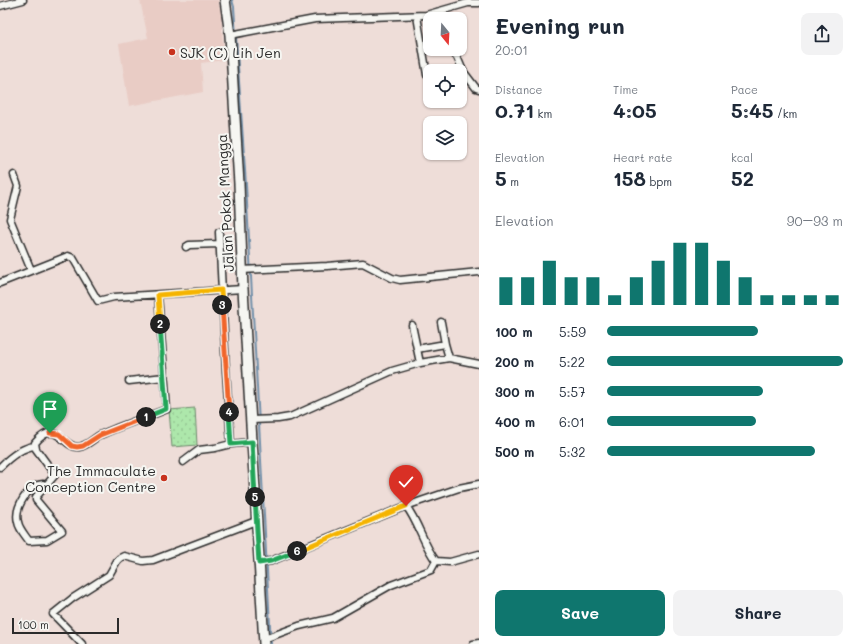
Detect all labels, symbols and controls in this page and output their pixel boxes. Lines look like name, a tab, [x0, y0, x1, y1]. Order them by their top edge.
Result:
text: Evening run	[495, 11, 625, 40]
north arrow	[423, 12, 467, 56]
map controls	[423, 12, 467, 160]
button: share	[801, 13, 843, 55]
text: 20:01	[495, 41, 528, 58]
place label: SJK (C) Lih Jen	[180, 43, 281, 62]
marker: SJK (C) Lih Jen	[167, 47, 177, 57]
button: locate	[423, 64, 467, 108]
text: Distance	[495, 82, 542, 97]
text: Time	[613, 82, 638, 97]
text: Pace	[731, 82, 758, 97]
text: 0.71	[495, 97, 534, 123]
text: 4:05	[613, 97, 657, 123]
text: 5:45	[731, 97, 773, 123]
text: km	[534, 106, 552, 121]
text: /km	[773, 106, 797, 121]
button: layers	[423, 116, 467, 160]
street label: Jalan Pokok Mangga	[212, 134, 238, 272]
text: Elevation	[495, 150, 544, 165]
text: Heart rate	[613, 150, 672, 165]
text: kcal	[731, 150, 753, 165]
text: 5	[495, 165, 507, 191]
text: 158	[613, 165, 646, 191]
text: 52	[731, 165, 754, 191]
text: m	[507, 174, 519, 189]
text: bpm	[646, 174, 672, 189]
text: Elevation	[495, 212, 553, 229]
text: 90–93 m	[787, 212, 843, 229]
pin: 3	[212, 295, 232, 315]
text: 3	[219, 297, 225, 312]
pin: 2	[150, 314, 170, 334]
text: 2	[157, 316, 163, 331]
text: 100 m	[495, 323, 532, 340]
text: 5:59	[559, 323, 586, 340]
text: 200 m	[495, 353, 534, 370]
text: 5:22	[559, 353, 585, 370]
text: 300 m	[495, 383, 535, 400]
text: 5:57	[559, 383, 585, 400]
pin	[33, 392, 67, 433]
icon: arrive	[39, 398, 61, 420]
pin: 4	[219, 402, 239, 422]
text: 4	[226, 404, 232, 419]
pin: 1	[136, 407, 156, 427]
text: 1	[144, 409, 148, 424]
text: 400 m	[495, 413, 535, 430]
text: 6:01	[559, 413, 585, 430]
text: 500 m	[495, 443, 534, 460]
text: 5:32	[559, 443, 585, 460]
place label: The Immaculate Conception Centre	[25, 461, 156, 496]
pin	[389, 465, 423, 506]
icon: check	[395, 471, 417, 493]
marker: The Immaculate Conception Centre	[159, 473, 169, 483]
pin: 5	[245, 487, 265, 507]
text: 5	[252, 489, 258, 504]
pin: 6	[287, 541, 307, 561]
text: 6	[294, 543, 300, 558]
button: Save	[495, 590, 665, 636]
button: Share	[673, 590, 843, 636]
scale bar	[12, 616, 119, 635]
text: 100 m	[18, 617, 49, 632]

